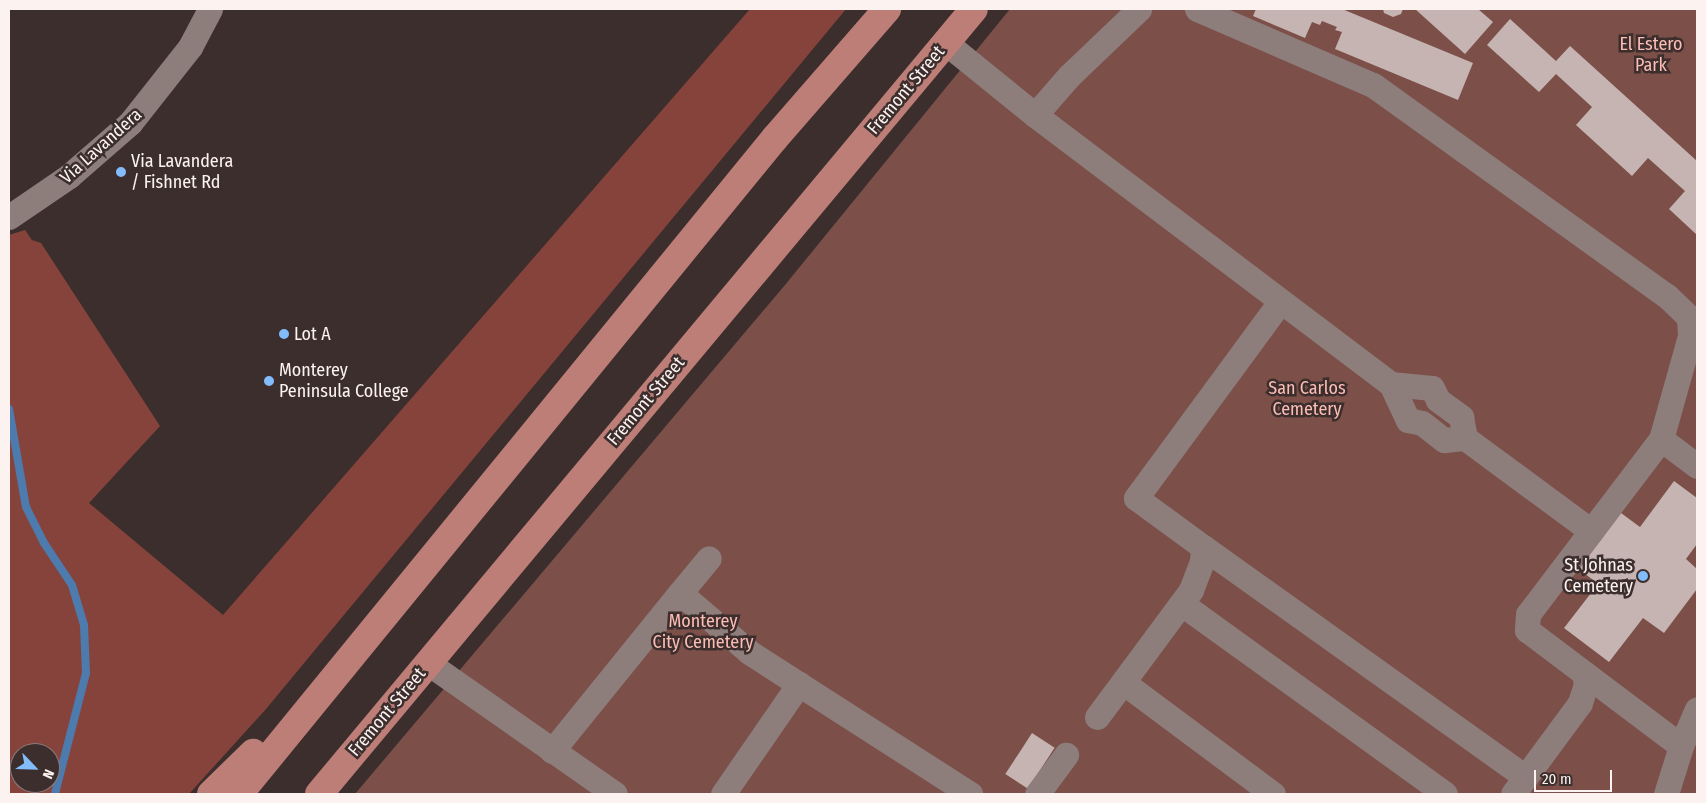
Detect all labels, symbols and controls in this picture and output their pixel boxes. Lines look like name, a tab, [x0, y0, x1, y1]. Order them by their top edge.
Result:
park label: El Estero Park	[1619, 34, 1683, 76]
street label: Fremont Street	[863, 41, 949, 139]
street label: Via Lavandera	[56, 104, 146, 188]
place label: Via Lavandera / Fishnet Rd	[131, 151, 233, 193]
marker: Via Lavandera / Fishnet Rd	[115, 166, 127, 178]
place label: Lot A	[294, 323, 331, 345]
marker: Lot A	[278, 328, 290, 340]
street label: Fremont Street	[603, 352, 689, 450]
place label: Monterey Peninsula College	[279, 360, 409, 402]
marker: Monterey Peninsula College	[263, 375, 275, 387]
park label: San Carlos Cemetery	[1268, 378, 1346, 420]
place label: St Johnas Cemetery	[1564, 555, 1633, 598]
marker: St Johnas Cemetery	[1637, 570, 1649, 582]
park label: Monterey City Cemetery	[653, 611, 753, 654]
street label: Fremont Street	[344, 663, 430, 761]
north arrow	[10, 743, 60, 793]
scale bar	[1536, 760, 1614, 792]
text: N	[39, 767, 58, 781]
text: 20 m	[1542, 770, 1572, 788]

